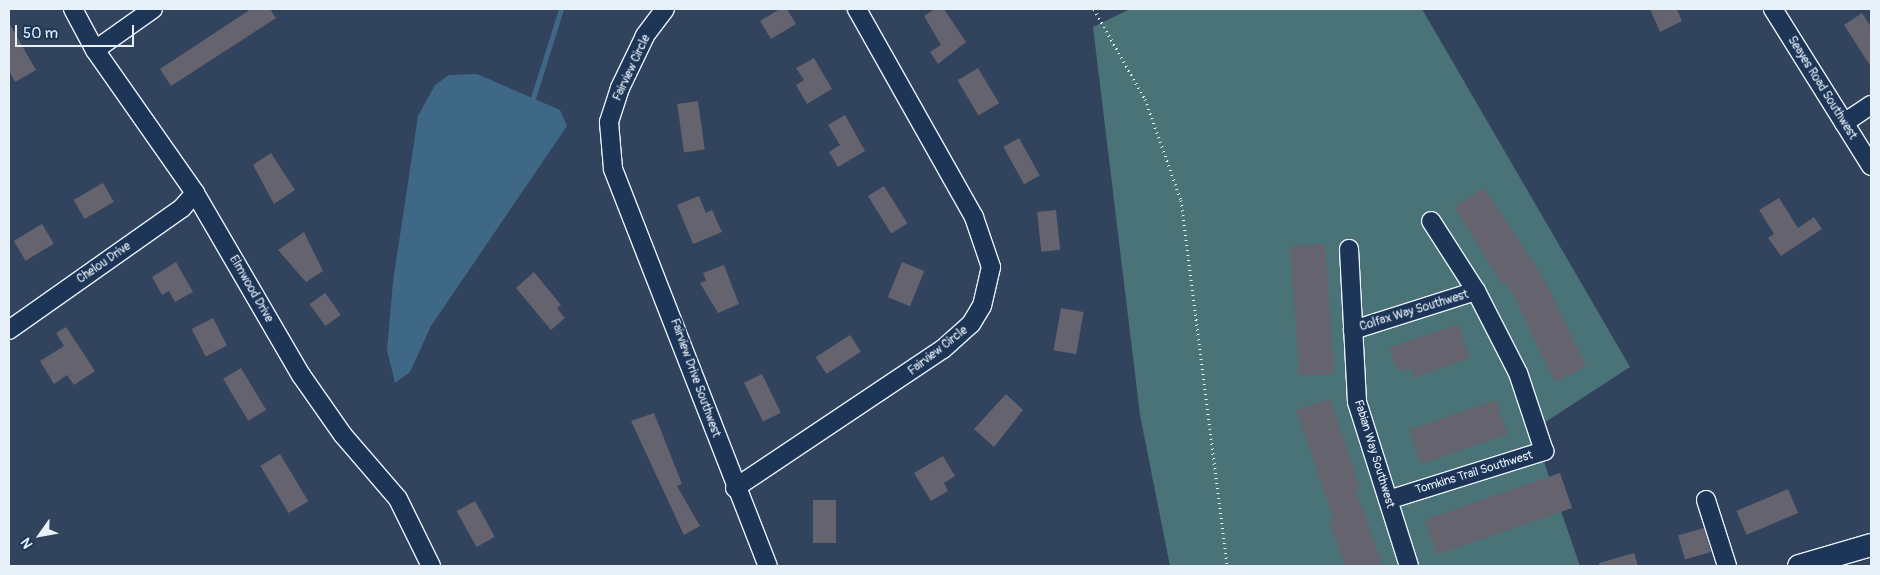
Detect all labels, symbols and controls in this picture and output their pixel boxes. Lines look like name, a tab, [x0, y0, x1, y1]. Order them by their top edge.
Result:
scale bar	[18, 15, 136, 47]
text: 50 m	[23, 24, 58, 43]
street label: Fairview Circle	[610, 33, 654, 103]
street label: Seayes Road Southwest	[1784, 34, 1860, 142]
street label: Chelou Drive	[74, 239, 134, 287]
street label: Elmwood Drive	[226, 253, 276, 325]
street label: Colfax Way Southwest	[1358, 288, 1470, 334]
street label: Fairview Drive Southwest	[667, 317, 723, 439]
street label: Fairview Circle	[905, 323, 971, 379]
street label: Fabian Way Southwest	[1351, 398, 1397, 510]
street label: Tomkins Trail Southwest	[1413, 448, 1535, 498]
north arrow	[15, 510, 65, 560]
text: N	[17, 535, 37, 552]

